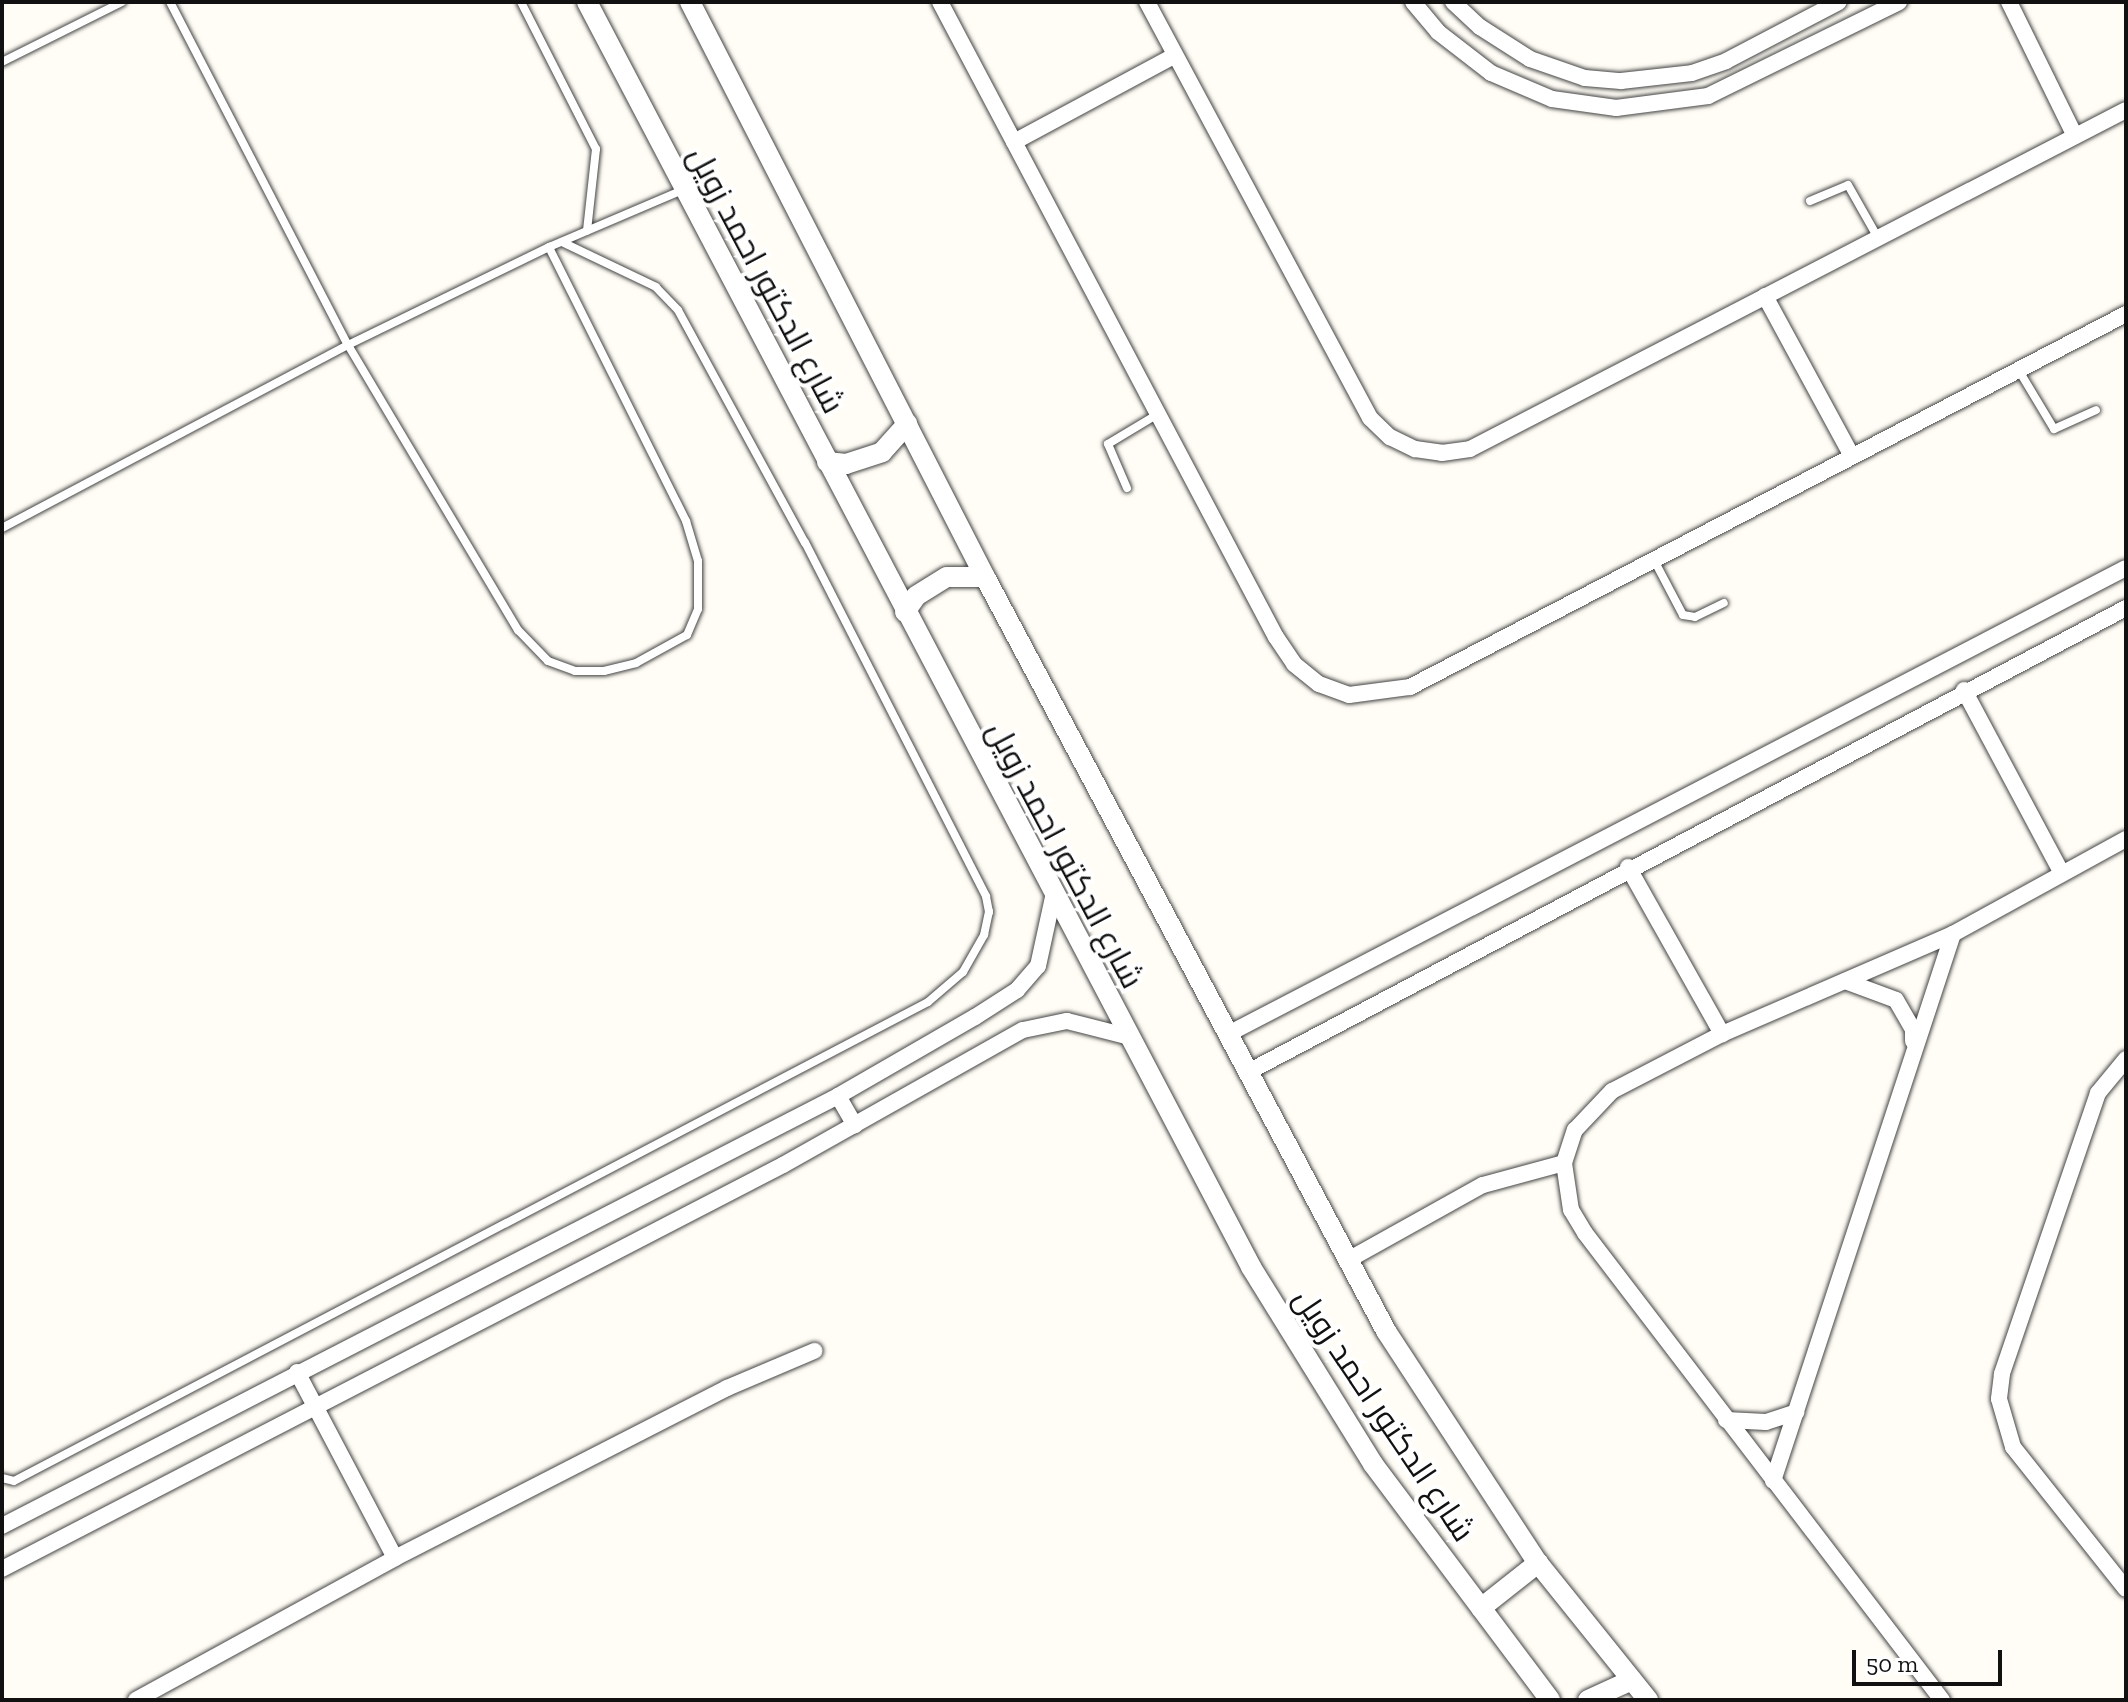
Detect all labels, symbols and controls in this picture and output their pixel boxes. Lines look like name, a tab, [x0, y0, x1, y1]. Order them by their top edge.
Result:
street label: شارع الدكتور احمد زويل	[679, 140, 853, 420]
street label: شارع الدكتور احمد زويل	[978, 715, 1152, 995]
street label: شارع الدكتور احمد زويل	[1285, 1281, 1483, 1549]
scale bar	[1856, 1634, 2006, 1684]
text: 50 m	[1866, 1649, 1918, 1678]

